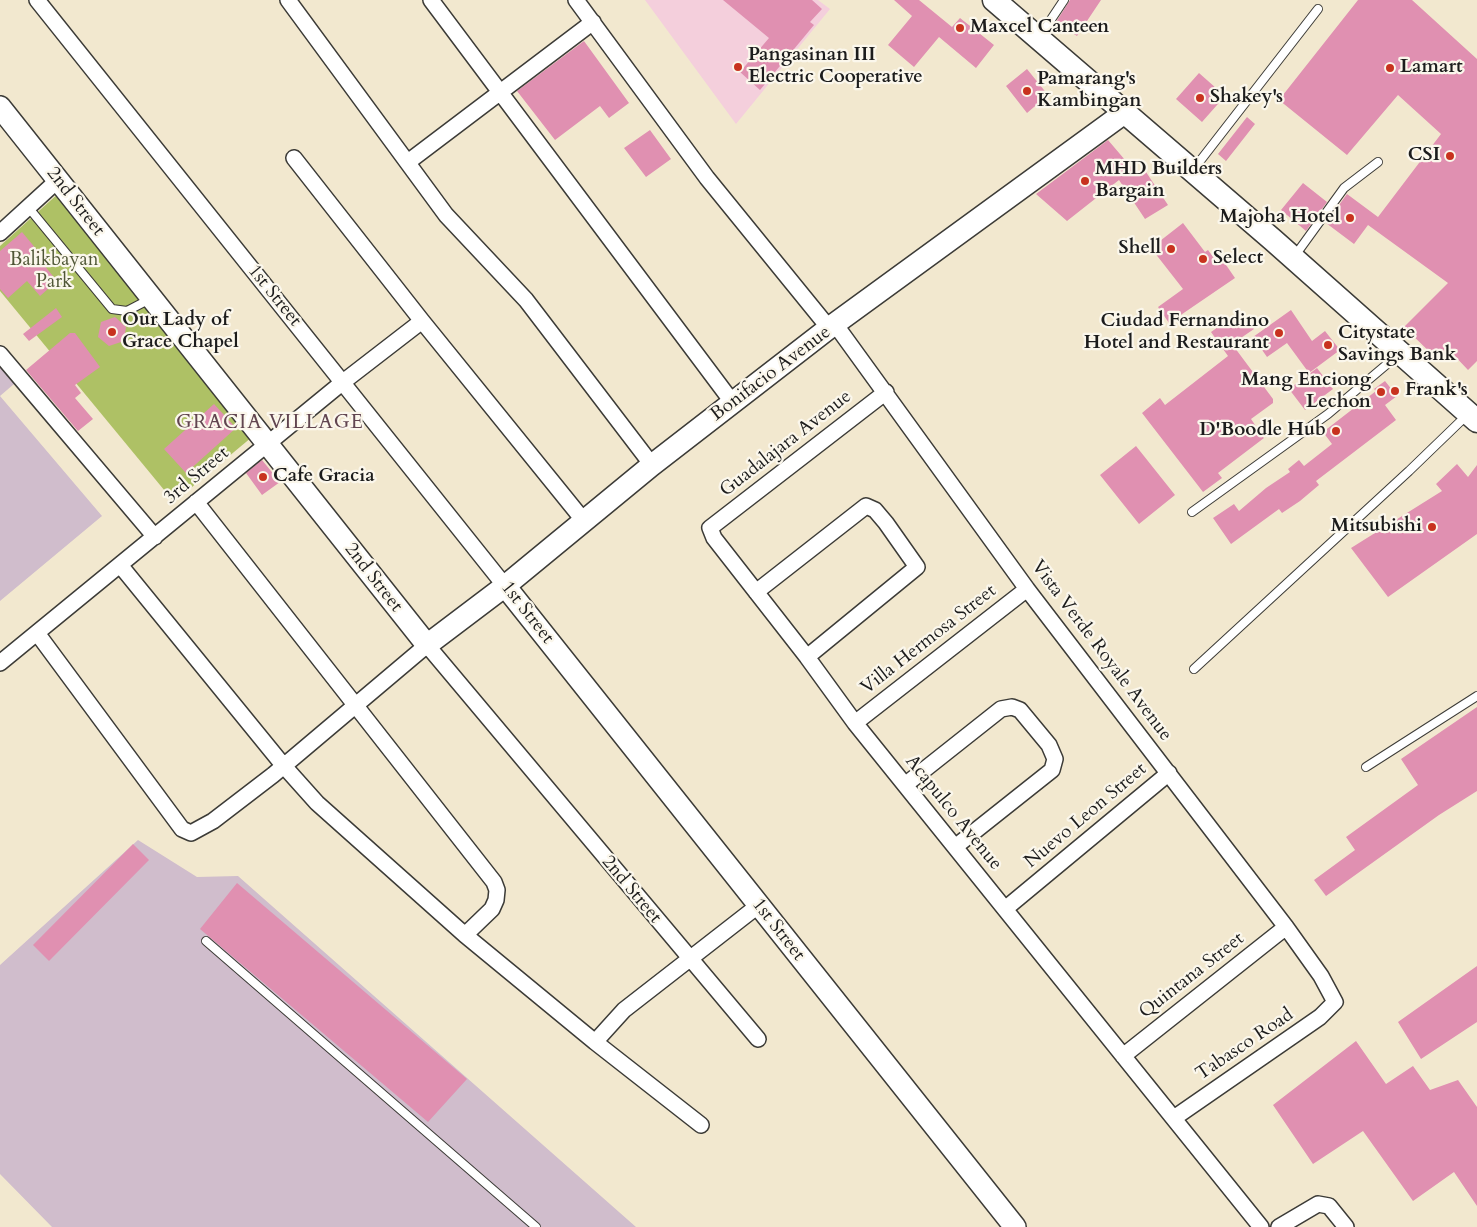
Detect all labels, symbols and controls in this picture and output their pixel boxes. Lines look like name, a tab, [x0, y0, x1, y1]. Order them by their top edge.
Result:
place label: Maxcel Canteen	[970, 17, 1109, 39]
marker: Maxcel Canteen	[954, 22, 966, 34]
place label: Pangasinan III Electric Cooperative	[748, 45, 923, 89]
place label: Lamart	[1400, 57, 1463, 79]
marker: Pangasinan III Electric Cooperative	[732, 61, 744, 73]
marker: Lamart	[1384, 62, 1396, 74]
place label: Pamarang's Kambingan	[1037, 69, 1141, 113]
marker: Pamarang's Kambingan	[1021, 85, 1033, 97]
place label: Shakey's	[1210, 87, 1283, 109]
marker: Shakey's	[1194, 92, 1206, 104]
place label: CSI	[1408, 145, 1440, 167]
marker: CSI	[1444, 150, 1456, 162]
place label: MHD Builders Bargain	[1095, 159, 1222, 203]
street label: 2nd Street	[41, 163, 109, 241]
marker: MHD Builders Bargain	[1079, 175, 1091, 187]
place label: Majoha Hotel	[1219, 207, 1340, 229]
marker: Majoha Hotel	[1344, 212, 1356, 224]
place label: Shell	[1119, 238, 1161, 260]
marker: Shell	[1165, 243, 1177, 255]
place label: Select	[1213, 248, 1263, 270]
park label: Balikbayan Park	[10, 250, 98, 294]
marker: Select	[1197, 253, 1209, 265]
street label: 1st Street	[242, 260, 306, 332]
place label: Our Lady of Grace Chapel	[122, 310, 239, 354]
place label: Ciudad Fernandino Hotel and Restaurant	[1084, 311, 1269, 355]
street label: Bonifacio Avenue	[707, 321, 835, 427]
place label: Citystate Savings Bank	[1338, 323, 1456, 367]
marker: Our Lady of Grace Chapel	[106, 326, 118, 338]
marker: Ciudad Fernandino Hotel and Restaurant	[1273, 327, 1285, 339]
marker: Citystate Savings Bank	[1322, 339, 1334, 351]
place label: Mang Enciong Lechon	[1241, 370, 1371, 414]
place label: Frank's	[1405, 380, 1468, 402]
marker: Frank's	[1389, 385, 1401, 397]
street label: Guadalajara Avenue	[716, 386, 856, 502]
marker: Mang Enciong Lechon	[1375, 386, 1387, 398]
district label: GRACIA VILLAGE	[174, 411, 366, 435]
place label: D'Boodle Hub	[1199, 420, 1326, 442]
marker: D'Boodle Hub	[1330, 425, 1342, 437]
street label: 3rd Street	[160, 442, 234, 510]
place label: Cafe Gracia	[273, 466, 375, 488]
marker: Cafe Gracia	[257, 471, 269, 483]
place label: Mitsubishi	[1331, 516, 1422, 538]
marker: Mitsubishi	[1426, 521, 1438, 533]
street label: 2nd Street	[339, 539, 407, 617]
street label: Vista Verde Royale Avenue	[1026, 556, 1176, 746]
street label: 1st Street	[496, 577, 558, 649]
street label: Villa Hermosa Street	[857, 580, 1001, 700]
street label: Acapulco Avenue	[900, 751, 1006, 875]
street label: Nuevo Leon Street	[1020, 758, 1152, 874]
street label: 2nd Street	[596, 851, 666, 929]
street label: 1st Street	[747, 894, 809, 966]
street label: Quintana Street	[1135, 928, 1249, 1024]
street label: Tabasco Road	[1192, 1004, 1298, 1086]

